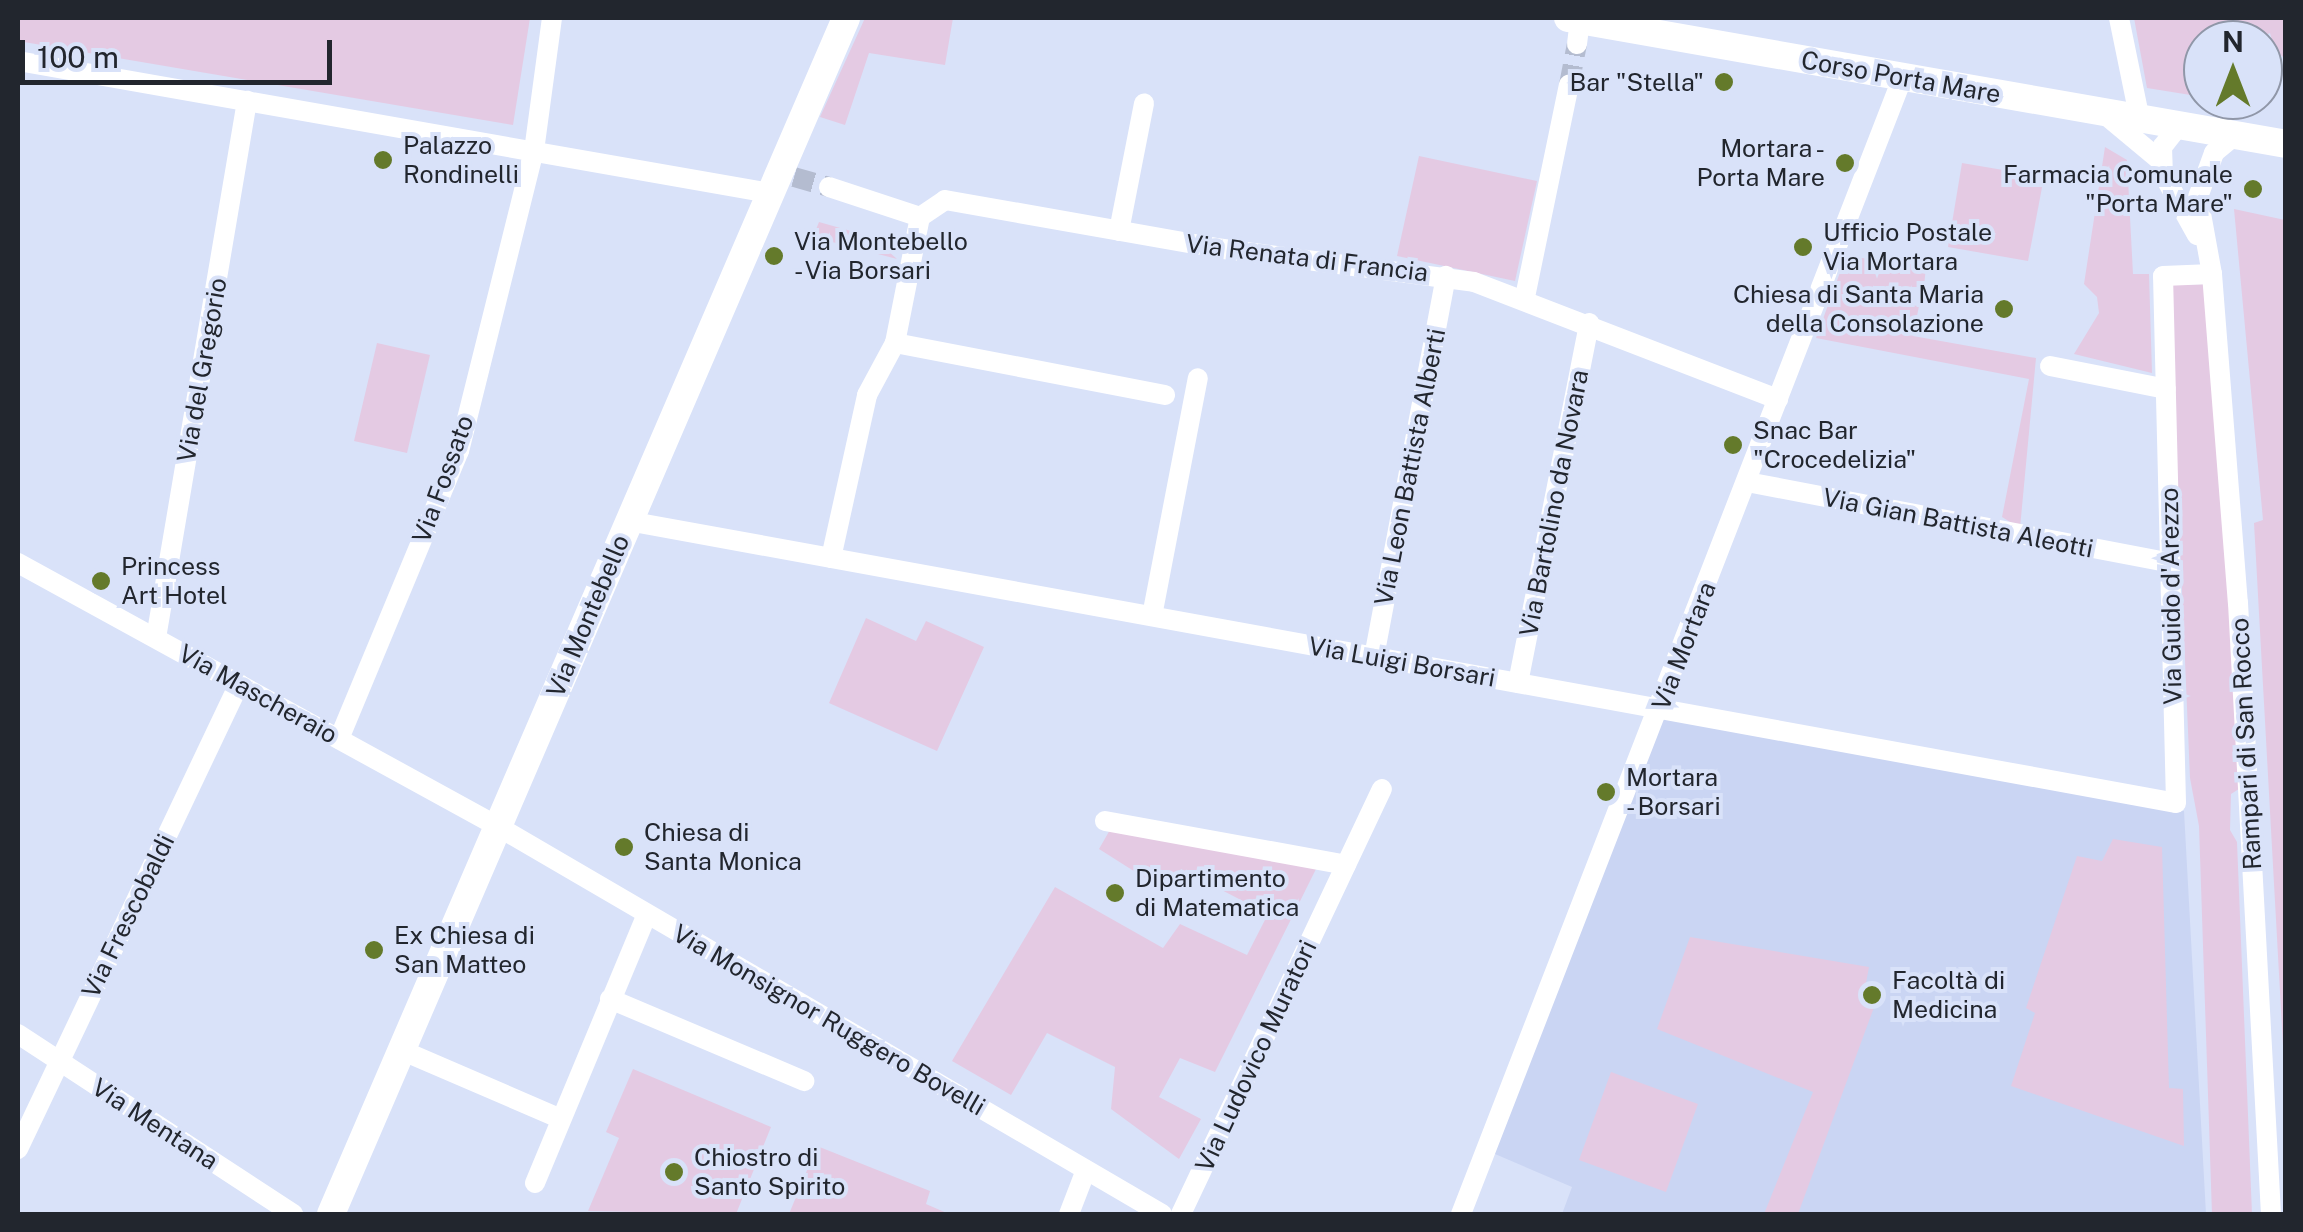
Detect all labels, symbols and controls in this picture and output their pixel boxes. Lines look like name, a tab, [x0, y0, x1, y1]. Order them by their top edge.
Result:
scale bar	[25, 20, 338, 82]
north arrow	[2183, 20, 2283, 120]
text: N	[2222, 25, 2244, 58]
text: 100 m	[37, 39, 119, 75]
street label: Corso Porta Mare	[1799, 45, 2003, 109]
place label: Bar "Stella"	[1569, 67, 1704, 97]
marker: Bar "Stella"	[1713, 71, 1735, 93]
place label: Palazzo Rondinelli	[403, 131, 519, 190]
place label: Mortara - Porta Mare	[1697, 134, 1825, 193]
marker: Palazzo Rondinelli	[372, 149, 394, 171]
marker: Mortara - Porta Mare	[1834, 152, 1856, 174]
place label: Farmacia Comunale "Porta Mare"	[2003, 160, 2233, 219]
marker: Farmacia Comunale "Porta Mare"	[2242, 178, 2264, 200]
place label: Ufficio Postale Via Mortara	[1823, 218, 1992, 277]
place label: Via Montebello - Via Borsari	[794, 227, 968, 286]
street label: Via Renata di Francia	[1184, 228, 1430, 288]
marker: Ufficio Postale Via Mortara	[1792, 236, 1814, 258]
marker: Via Montebello - Via Borsari	[763, 245, 785, 267]
street label: Via del Gregorio	[171, 275, 233, 465]
place label: Chiesa di Santa Maria della Consolazione	[1733, 280, 1984, 339]
marker: Chiesa di Santa Maria della Consolazione	[1993, 298, 2015, 320]
street label: Via Leon Battista Alberti	[1368, 326, 1452, 608]
street label: Via Bartolino da Novara	[1513, 367, 1595, 639]
street label: Via Fossato	[406, 411, 480, 547]
place label: Snac Bar "Crocedelizia"	[1753, 416, 1916, 475]
marker: Snac Bar "Crocedelizia"	[1722, 434, 1744, 456]
street label: Via Gian Battista Aleotti	[1820, 482, 2096, 564]
street label: Via Guido d'Arezzo	[2154, 487, 2188, 705]
street label: Via Montebello	[540, 530, 636, 702]
place label: Princess Art Hotel	[121, 552, 228, 611]
marker: Princess Art Hotel	[90, 570, 112, 592]
street label: Via Mortara	[1646, 578, 1722, 714]
street label: Rampari di San Rocco	[2224, 617, 2268, 871]
street label: Via Luigi Borsari	[1306, 631, 1498, 693]
street label: Via Mascheraio	[173, 638, 343, 750]
place label: Mortara - Borsari	[1626, 763, 1725, 822]
marker: Mortara - Borsari	[1595, 781, 1617, 803]
place label: Chiesa di Santa Monica	[644, 818, 802, 877]
street label: Via Frescobaldi	[75, 829, 181, 1003]
marker: Chiesa di Santa Monica	[613, 836, 635, 858]
place label: Dipartimento di Matematica	[1135, 864, 1299, 923]
marker: Dipartimento di Matematica	[1104, 882, 1126, 904]
street label: Via Monsignor Ruggero Bovelli	[667, 918, 991, 1122]
place label: Ex Chiesa di San Matteo	[394, 921, 535, 980]
street label: Via Ludovico Muratori	[1189, 935, 1323, 1177]
marker: Ex Chiesa di San Matteo	[363, 939, 385, 961]
place label: Facoltà di Medicina	[1892, 966, 2005, 1025]
marker: Facoltà di Medicina	[1861, 984, 1883, 1006]
street label: Via Mentana	[86, 1072, 224, 1176]
place label: Chiostro di Santo Spirito	[694, 1143, 845, 1202]
marker: Chiostro di Santo Spirito	[663, 1161, 685, 1183]

